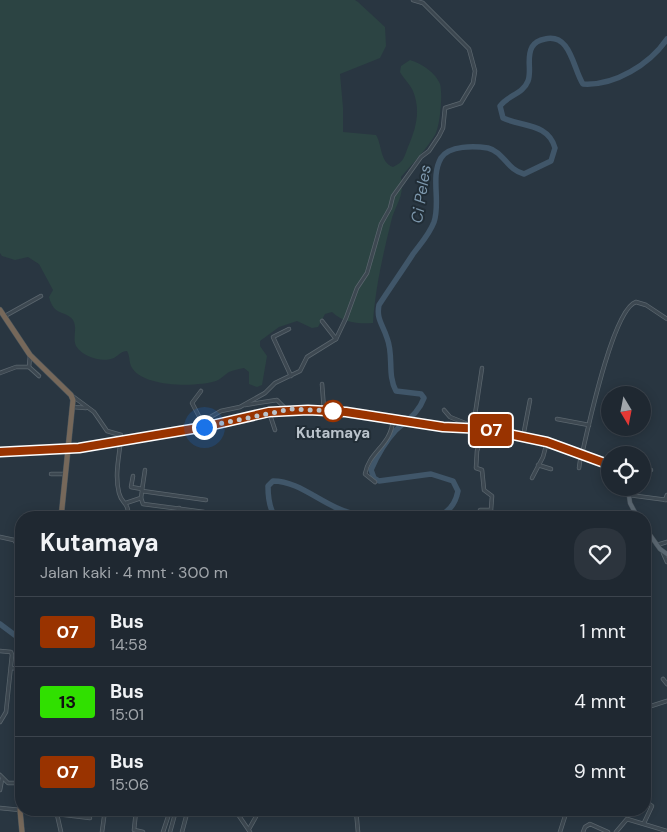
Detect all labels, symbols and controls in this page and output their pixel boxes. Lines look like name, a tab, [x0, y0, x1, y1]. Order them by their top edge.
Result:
water label: Ci Peles	[406, 163, 436, 225]
north arrow	[601, 386, 651, 436]
map controls	[601, 386, 651, 496]
marker: Kutamaya	[322, 400, 344, 422]
line badge: 07	[468, 414, 514, 446]
your location	[192, 415, 217, 440]
text: 07	[480, 418, 502, 442]
place label: Kutamaya	[296, 423, 370, 443]
button: locate	[601, 446, 651, 496]
text: Kutamaya	[40, 527, 159, 558]
button: heart	[574, 528, 626, 580]
text: Jalan kaki · 4 mnt · 300 m	[40, 562, 228, 583]
text: Bus	[110, 609, 144, 634]
text: 1 mnt	[580, 619, 626, 644]
text: 07	[56, 620, 79, 644]
text: 14:58	[110, 634, 147, 655]
text: Bus	[110, 679, 144, 704]
text: 4 mnt	[574, 689, 626, 714]
text: 13	[59, 690, 76, 714]
text: 15:01	[110, 704, 144, 725]
text: Bus	[110, 749, 144, 774]
text: 9 mnt	[574, 759, 626, 784]
text: 07	[56, 760, 79, 784]
text: 15:06	[110, 774, 149, 795]

